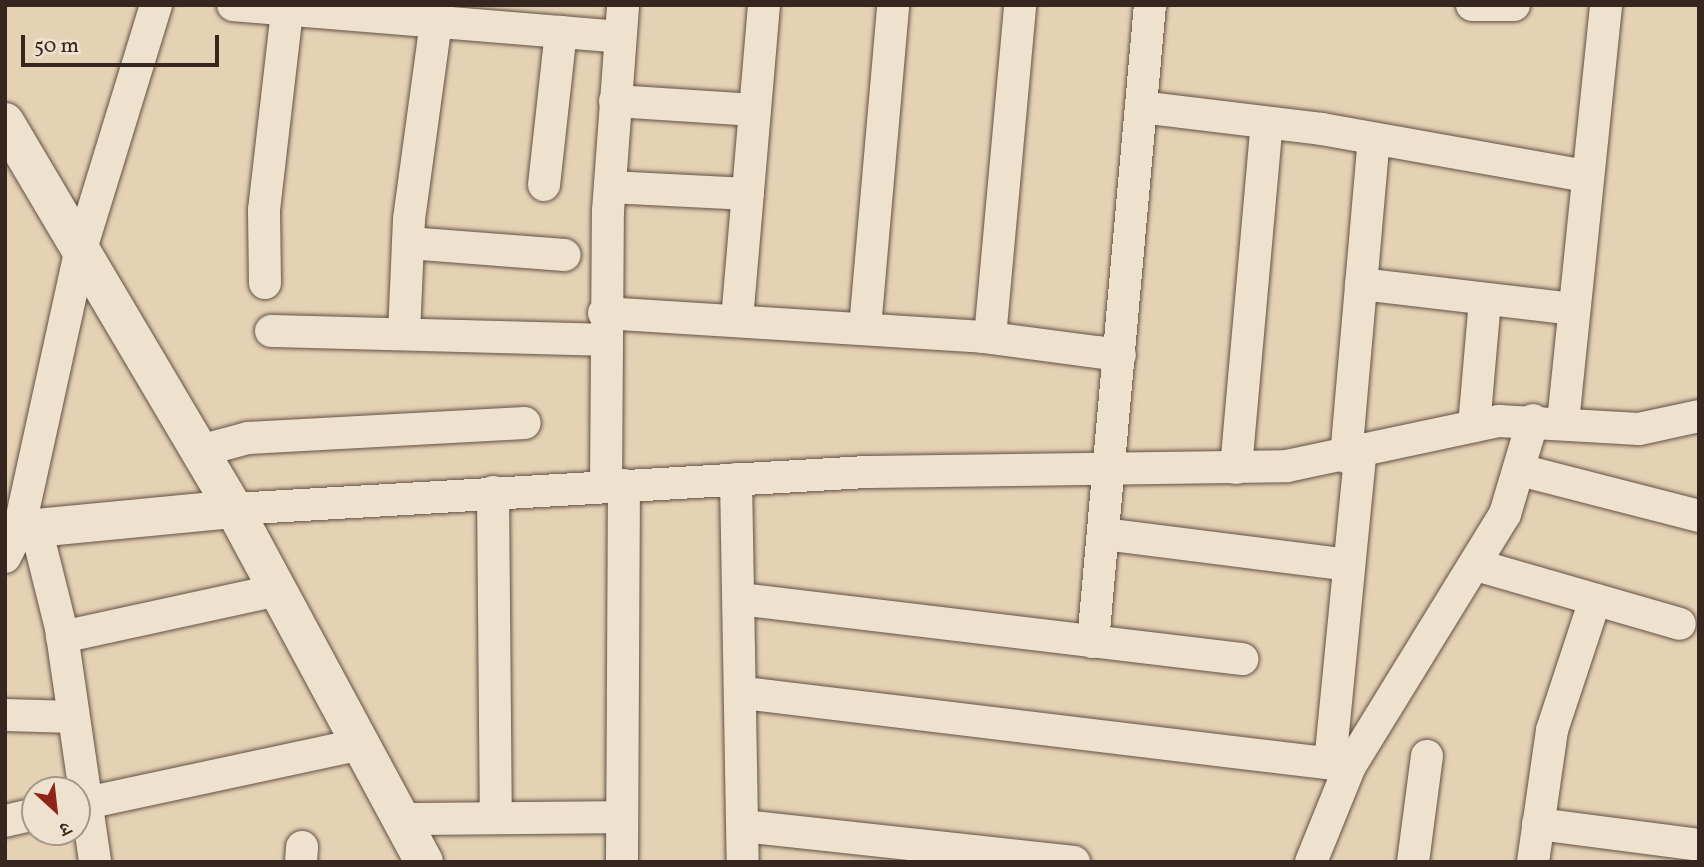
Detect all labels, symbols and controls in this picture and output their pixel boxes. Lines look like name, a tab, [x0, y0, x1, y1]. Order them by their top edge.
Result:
scale bar	[24, 21, 222, 65]
text: 50 m	[34, 32, 79, 61]
north arrow	[21, 776, 91, 846]
text: उ	[54, 814, 75, 842]

